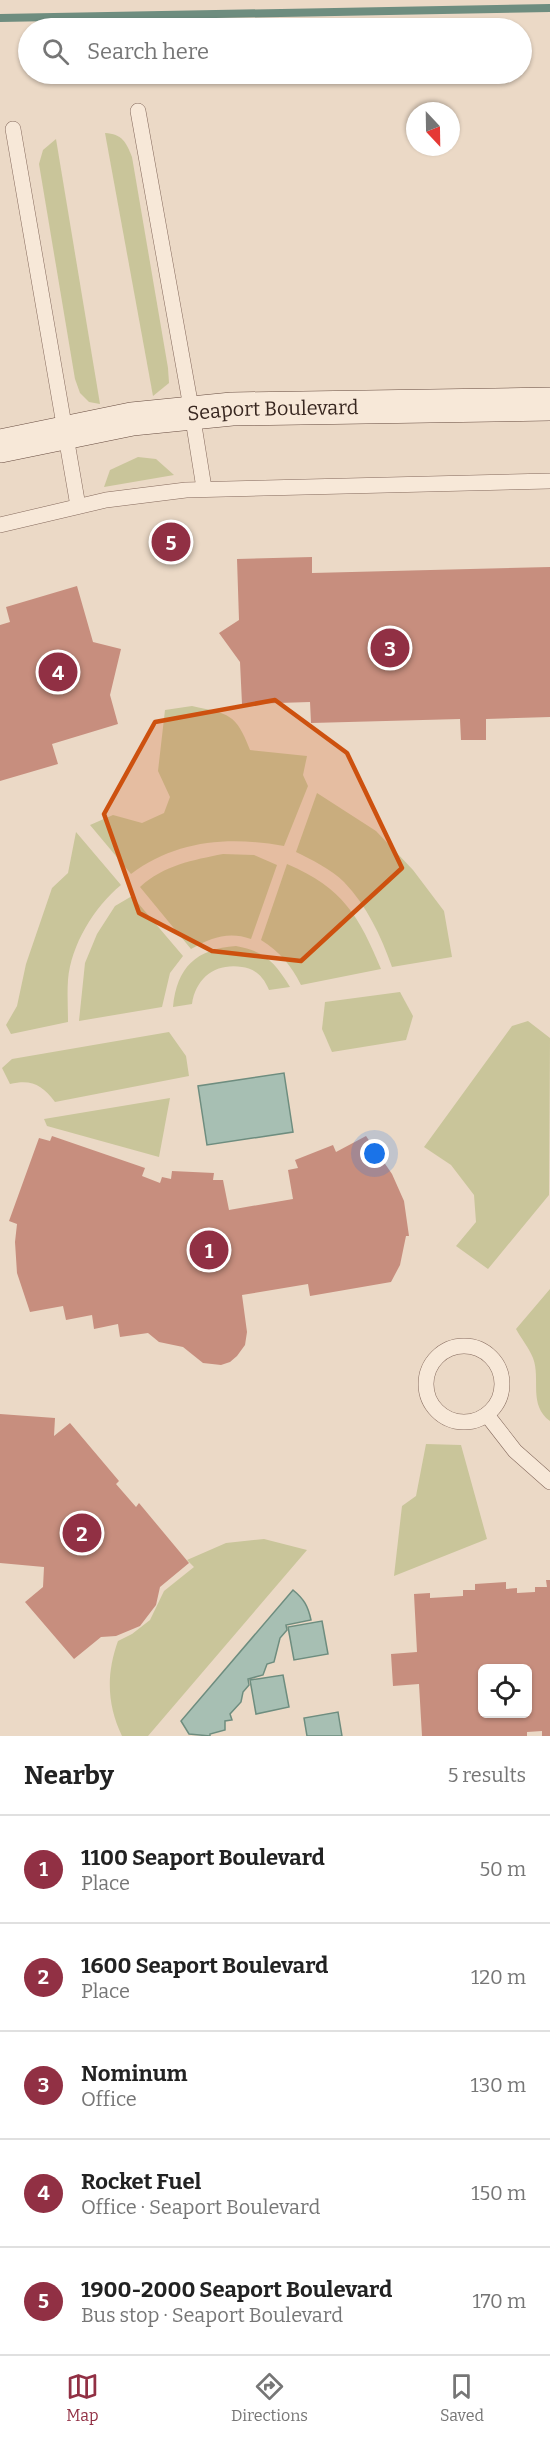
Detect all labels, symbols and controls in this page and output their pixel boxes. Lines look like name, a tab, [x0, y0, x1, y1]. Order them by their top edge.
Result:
search box	[18, 18, 532, 84]
icon: search	[39, 35, 72, 68]
text: Search here	[87, 38, 209, 65]
north arrow	[406, 102, 460, 156]
street label: Seaport Boulevard	[186, 395, 359, 425]
pin: 5	[152, 520, 190, 564]
pin: 3	[370, 626, 410, 670]
pin: 4	[38, 650, 78, 694]
your location	[360, 1139, 389, 1168]
pin: 1	[190, 1228, 228, 1272]
pin: 2	[62, 1510, 101, 1556]
map controls	[478, 1664, 532, 1718]
button: locate	[478, 1664, 532, 1718]
text: Nearby	[24, 1760, 114, 1791]
text: 5 results	[448, 1763, 526, 1787]
text: 1100 Seaport Boulevard	[81, 1844, 325, 1871]
text: 1	[39, 1857, 48, 1881]
text: 50 m	[479, 1857, 526, 1881]
text: Place	[81, 1871, 130, 1895]
text: 1600 Seaport Boulevard	[81, 1952, 328, 1979]
text: 2	[38, 1965, 49, 1989]
text: 120 m	[471, 1965, 526, 1989]
text: Place	[81, 1979, 130, 2003]
text: Nominum	[81, 2060, 188, 2087]
text: 3	[38, 2073, 49, 2097]
text: 130 m	[471, 2073, 526, 2097]
text: Office	[81, 2087, 137, 2111]
text: Rocket Fuel	[81, 2168, 201, 2195]
text: 4	[37, 2181, 50, 2205]
text: 150 m	[471, 2181, 526, 2205]
text: Office · Seaport Boulevard	[81, 2195, 320, 2219]
text: 1900-2000 Seaport Boulevard	[81, 2276, 392, 2303]
text: 5	[38, 2289, 49, 2313]
text: 170 m	[473, 2289, 526, 2313]
text: Bus stop · Seaport Boulevard	[81, 2303, 343, 2327]
tab: Map	[66, 2370, 99, 2425]
tab: Directions	[231, 2370, 308, 2425]
tab: Saved	[440, 2370, 484, 2425]

